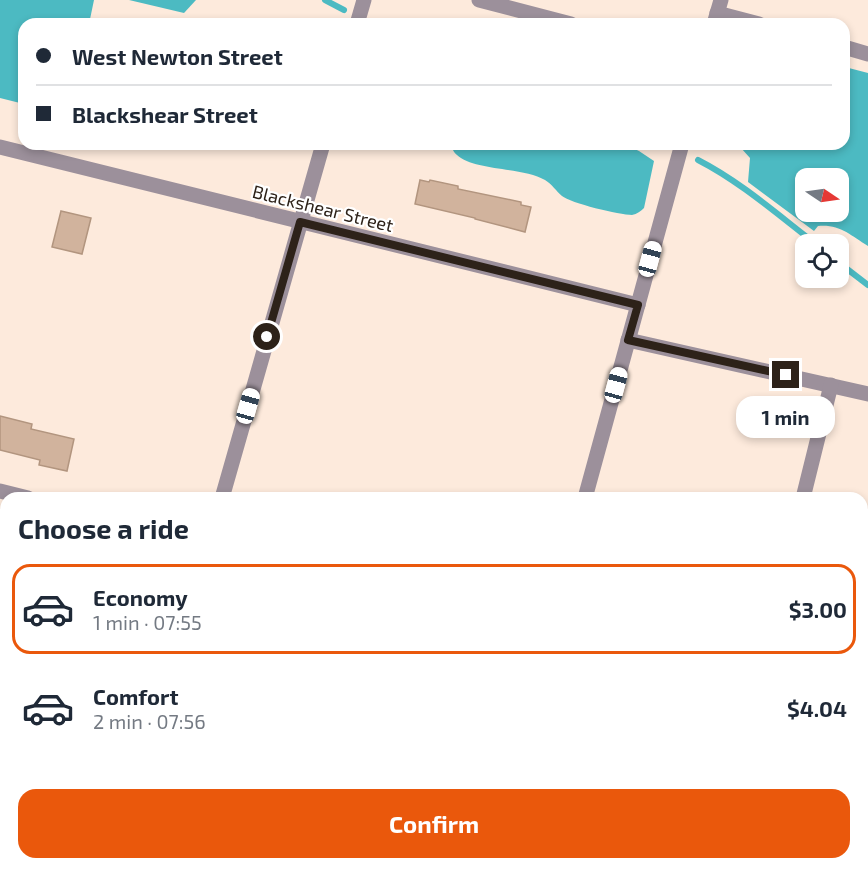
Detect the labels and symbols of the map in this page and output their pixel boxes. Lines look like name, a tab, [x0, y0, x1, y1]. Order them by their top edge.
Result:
north arrow	[795, 168, 849, 222]
street label: Blackshear Street	[250, 180, 396, 236]
car	[637, 239, 663, 279]
route start	[253, 323, 280, 350]
route end	[772, 361, 799, 388]
car	[603, 365, 629, 405]
car	[234, 386, 262, 426]
callout: 1 min	[736, 396, 836, 438]

